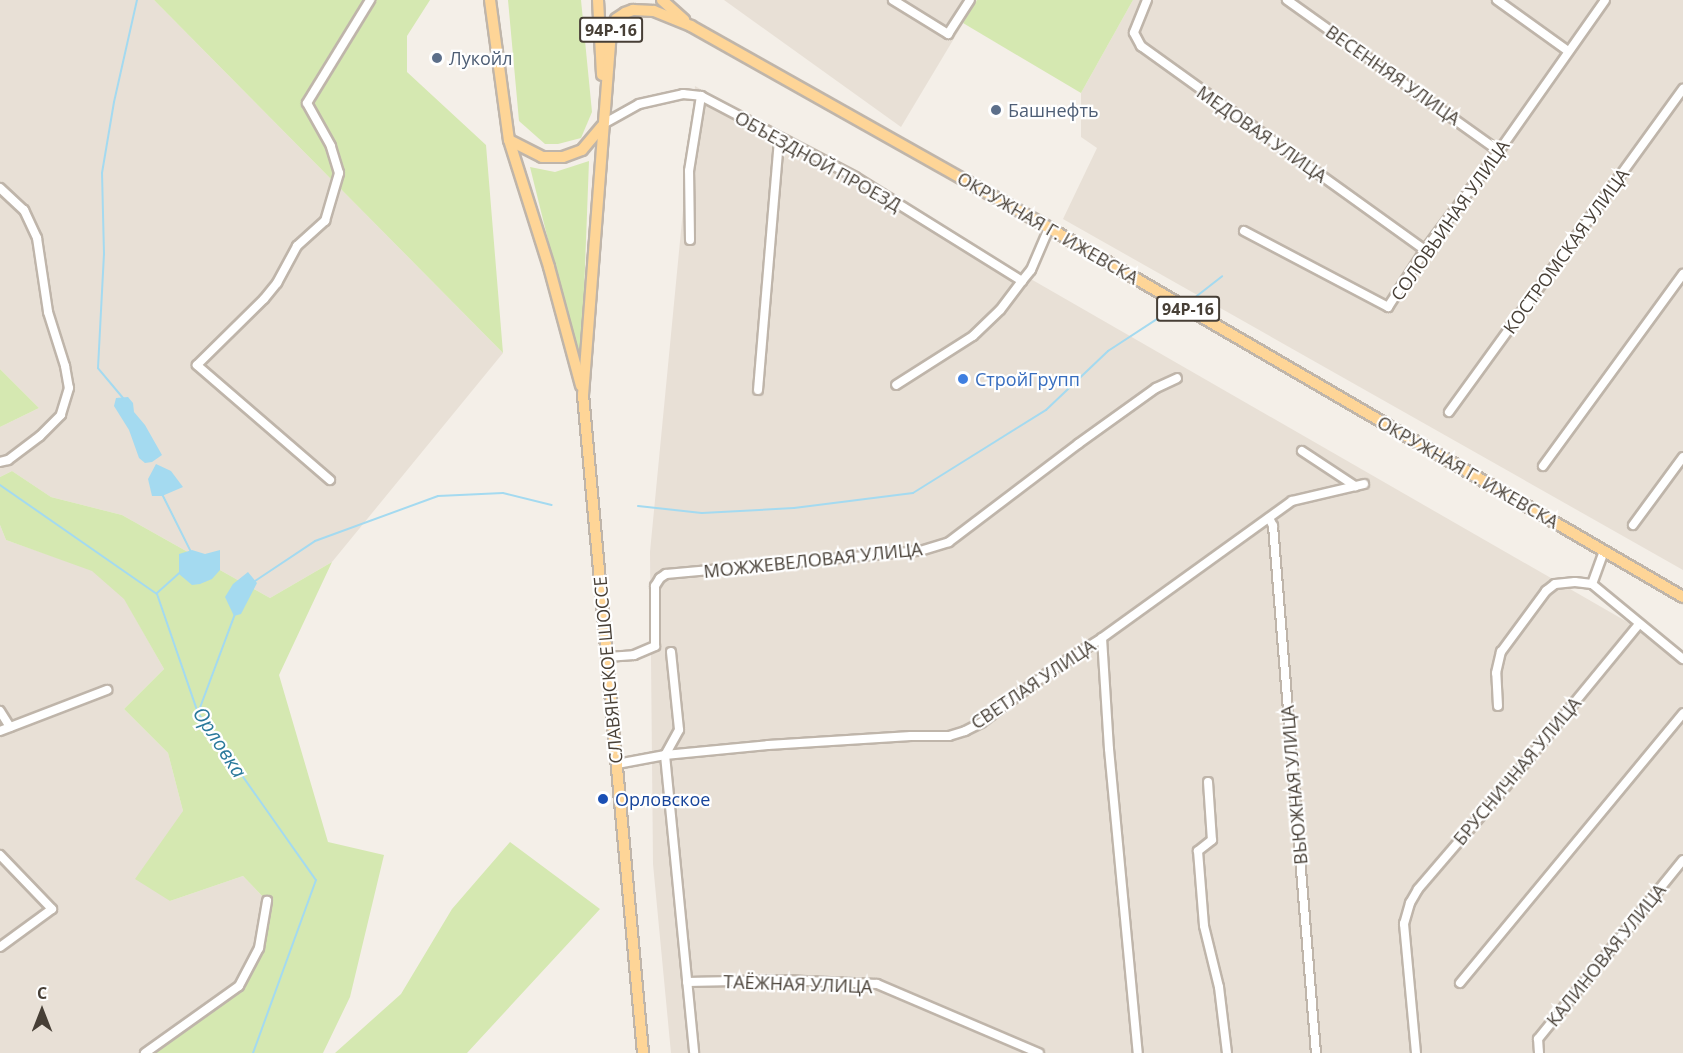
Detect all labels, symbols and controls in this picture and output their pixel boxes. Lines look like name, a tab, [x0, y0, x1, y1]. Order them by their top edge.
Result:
road number: 94Р-16	[578, 17, 644, 43]
street label: ВЕСЕННЯЯ УЛИЦА	[1322, 21, 1464, 129]
place label: Лукойл	[449, 47, 513, 69]
marker: Лукойл	[430, 51, 444, 65]
street label: МЕДОВАЯ УЛИЦА	[1193, 81, 1331, 187]
place label: Башнефть	[1008, 99, 1098, 121]
marker: Башнефть	[989, 103, 1003, 117]
street label: ОБЪЕЗДНОЙ ПРОЕЗД	[731, 106, 905, 216]
street label: СОЛОВЬИНАЯ УЛИЦА	[1386, 135, 1514, 305]
street label: КОСТРОМСКАЯ УЛИЦА	[1499, 164, 1633, 338]
street label: ОКРУЖНАЯ Г. ИЖЕВСКА	[954, 167, 1142, 289]
road number: 94Р-16	[1155, 296, 1221, 322]
place label: СтройГрупп	[975, 368, 1080, 390]
marker: СтройГрупп	[956, 372, 970, 386]
street label: ОКРУЖНАЯ Г. ИЖЕВСКА	[1374, 411, 1562, 533]
street label: МОЖЖЕВЕЛОВАЯ УЛИЦА	[703, 538, 923, 582]
street label: СЛАВЯНСКОЕ ШОССЕ	[589, 575, 627, 765]
street label: СВЕТЛАЯ УЛИЦА	[967, 634, 1099, 734]
street label: БРУСНИЧНАЯ УЛИЦА	[1449, 693, 1585, 849]
water label: Орловка	[188, 702, 252, 782]
street label: ВЬЮЖНАЯ УЛИЦА	[1276, 704, 1312, 866]
place label: Орловское	[615, 788, 710, 810]
marker: Орловское	[596, 792, 610, 806]
street label: КАЛИНОВАЯ УЛИЦА	[1542, 879, 1670, 1031]
street label: ТАЁЖНАЯ УЛИЦА	[723, 971, 873, 997]
north arrow	[12, 981, 72, 1041]
text: С	[37, 982, 47, 1004]

